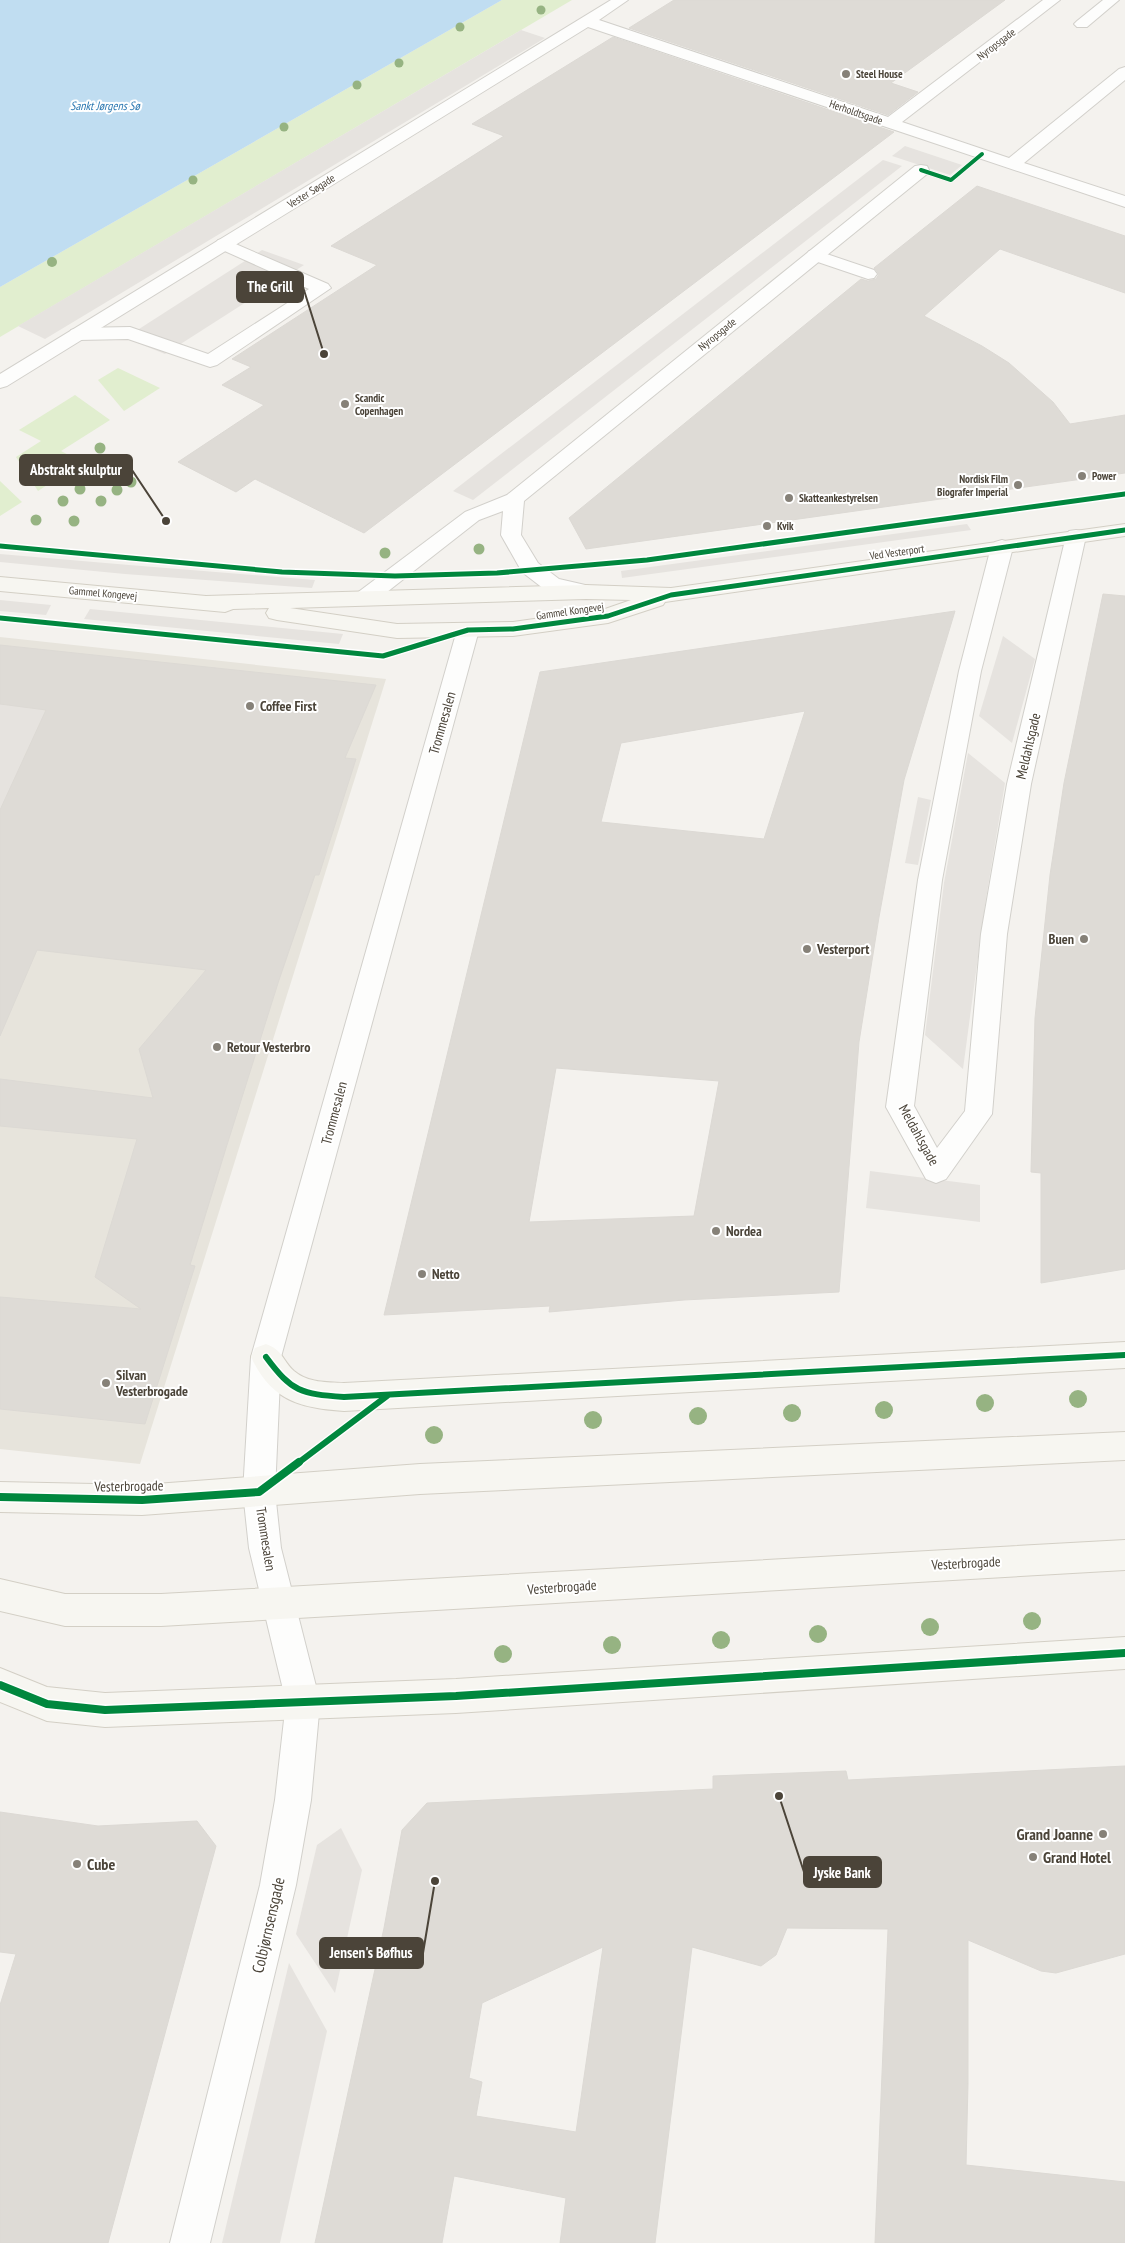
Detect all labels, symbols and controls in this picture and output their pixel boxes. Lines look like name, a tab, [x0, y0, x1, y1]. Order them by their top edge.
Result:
street label: Nyropsgade	[974, 25, 1018, 63]
place label: Steel House	[856, 67, 903, 81]
marker: Steel House	[840, 68, 852, 80]
street label: Herholdtsgade	[827, 96, 885, 128]
water label: Sankt Jørgens Sø	[70, 98, 142, 113]
street label: Vester Søgade	[284, 171, 338, 212]
callout: The Grill	[237, 272, 303, 302]
text: The Grill	[247, 277, 293, 296]
street label: Nyropsgade	[695, 314, 739, 354]
place label: Scandic Copenhagen	[355, 391, 403, 418]
marker: Scandic Copenhagen	[339, 398, 351, 410]
callout: Abstrakt skulptur	[20, 455, 132, 485]
text: Abstrakt skulptur	[29, 460, 123, 479]
place label: Power	[1092, 469, 1117, 483]
marker: Power	[1076, 470, 1088, 482]
place label: Nordisk Film Biografer Imperial	[937, 472, 1008, 499]
marker: Nordisk Film Biografer Imperial	[1012, 479, 1024, 491]
place label: Skatteankestyrelsen	[799, 491, 878, 505]
marker: Skatteankestyrelsen	[783, 492, 795, 504]
place label: Kvik	[777, 519, 794, 533]
marker: Kvik	[761, 520, 773, 532]
street label: Ved Vesterport	[868, 541, 925, 563]
street label: Gammel Kongevej	[68, 583, 138, 603]
street label: Gammel Kongevej	[535, 599, 605, 623]
street label: Trommesalen	[424, 690, 460, 756]
place label: Coffee First	[260, 697, 317, 715]
marker: Coffee First	[244, 700, 256, 712]
street label: Meldahlsgade	[1012, 711, 1044, 781]
place label: Buen	[1049, 930, 1074, 948]
marker: Buen	[1078, 933, 1090, 945]
place label: Vesterport	[816, 940, 869, 958]
marker: Vesterport	[801, 943, 813, 955]
place label: Retour Vesterbro	[227, 1038, 310, 1056]
marker: Retour Vesterbro	[211, 1041, 223, 1053]
street label: Trommesalen	[317, 1080, 351, 1146]
street label: Meldahlsgade	[895, 1101, 943, 1169]
place label: Nordea	[726, 1222, 762, 1240]
marker: Nordea	[710, 1225, 722, 1237]
place label: Netto	[432, 1265, 460, 1283]
marker: Netto	[416, 1268, 428, 1280]
place label: Silvan Vesterbrogade	[115, 1366, 188, 1400]
marker: Silvan Vesterbrogade	[100, 1377, 112, 1389]
street label: Vesterbrogade	[93, 1476, 164, 1496]
street label: Trommesalen	[252, 1506, 280, 1572]
street label: Vesterbrogade	[930, 1552, 1001, 1574]
street label: Vesterbrogade	[526, 1576, 597, 1598]
place label: Grand Joanne	[1017, 1824, 1093, 1844]
marker: Grand Joanne	[1097, 1828, 1109, 1840]
place label: Grand Hotel	[1043, 1847, 1111, 1867]
marker: Grand Hotel	[1027, 1851, 1039, 1863]
place label: Cube	[87, 1854, 115, 1874]
callout: Jyske Bank	[804, 1857, 881, 1887]
marker: Cube	[71, 1858, 83, 1870]
text: Jyske Bank	[812, 1863, 872, 1882]
street label: Colbjørnsensgade	[247, 1875, 289, 1975]
callout: Jensen's Bøfhus	[320, 1938, 423, 1968]
text: Jensen's Bøfhus	[328, 1943, 413, 1962]

